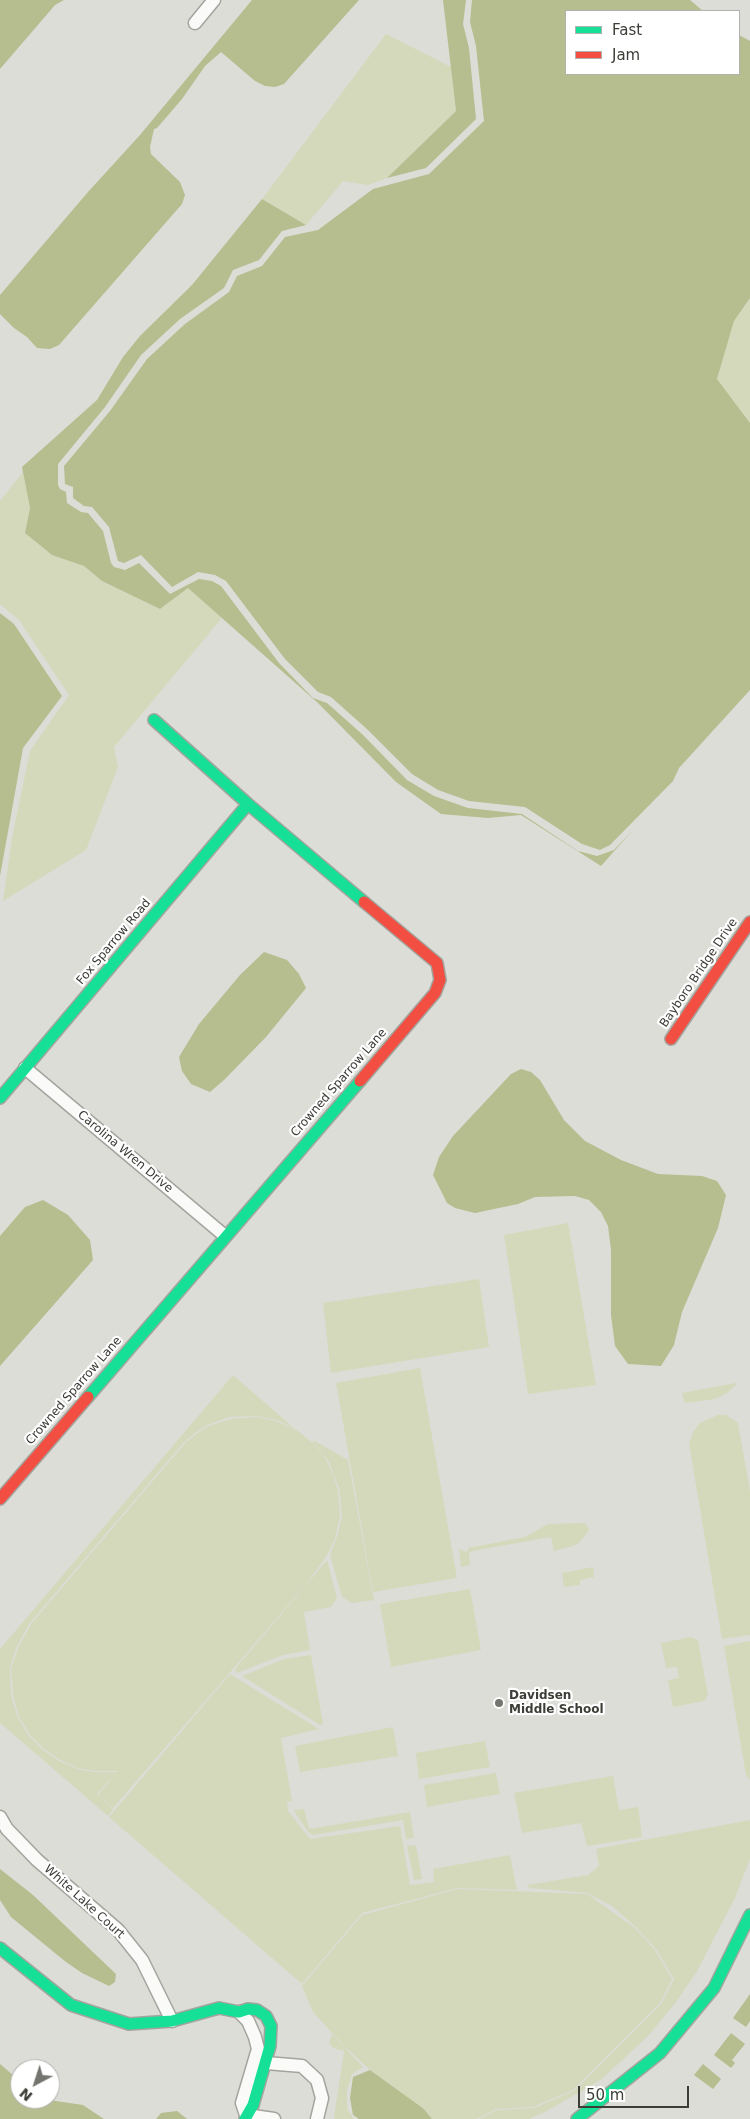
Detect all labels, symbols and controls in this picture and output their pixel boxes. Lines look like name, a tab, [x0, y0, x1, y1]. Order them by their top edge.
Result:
legend	[565, 10, 740, 75]
text: Fast	[612, 21, 642, 39]
text: Jam	[612, 46, 640, 64]
street label: Fox Sparrow Road	[74, 896, 154, 988]
street label: Bayboro Bridge Drive	[657, 916, 741, 1030]
street label: Crowned Sparrow Lane	[288, 1026, 390, 1140]
street label: Carolina Wren Drive	[74, 1108, 176, 1196]
street label: Crowned Sparrow Lane	[23, 1334, 125, 1448]
place label: Davidsen Middle School	[509, 1689, 604, 1717]
marker: Davidsen Middle School	[493, 1697, 505, 1709]
street label: White Lake Court	[41, 1862, 127, 1942]
north arrow	[10, 2059, 60, 2109]
scale bar	[580, 2076, 691, 2108]
text: N	[16, 2085, 36, 2105]
text: 50 m	[586, 2086, 624, 2104]

